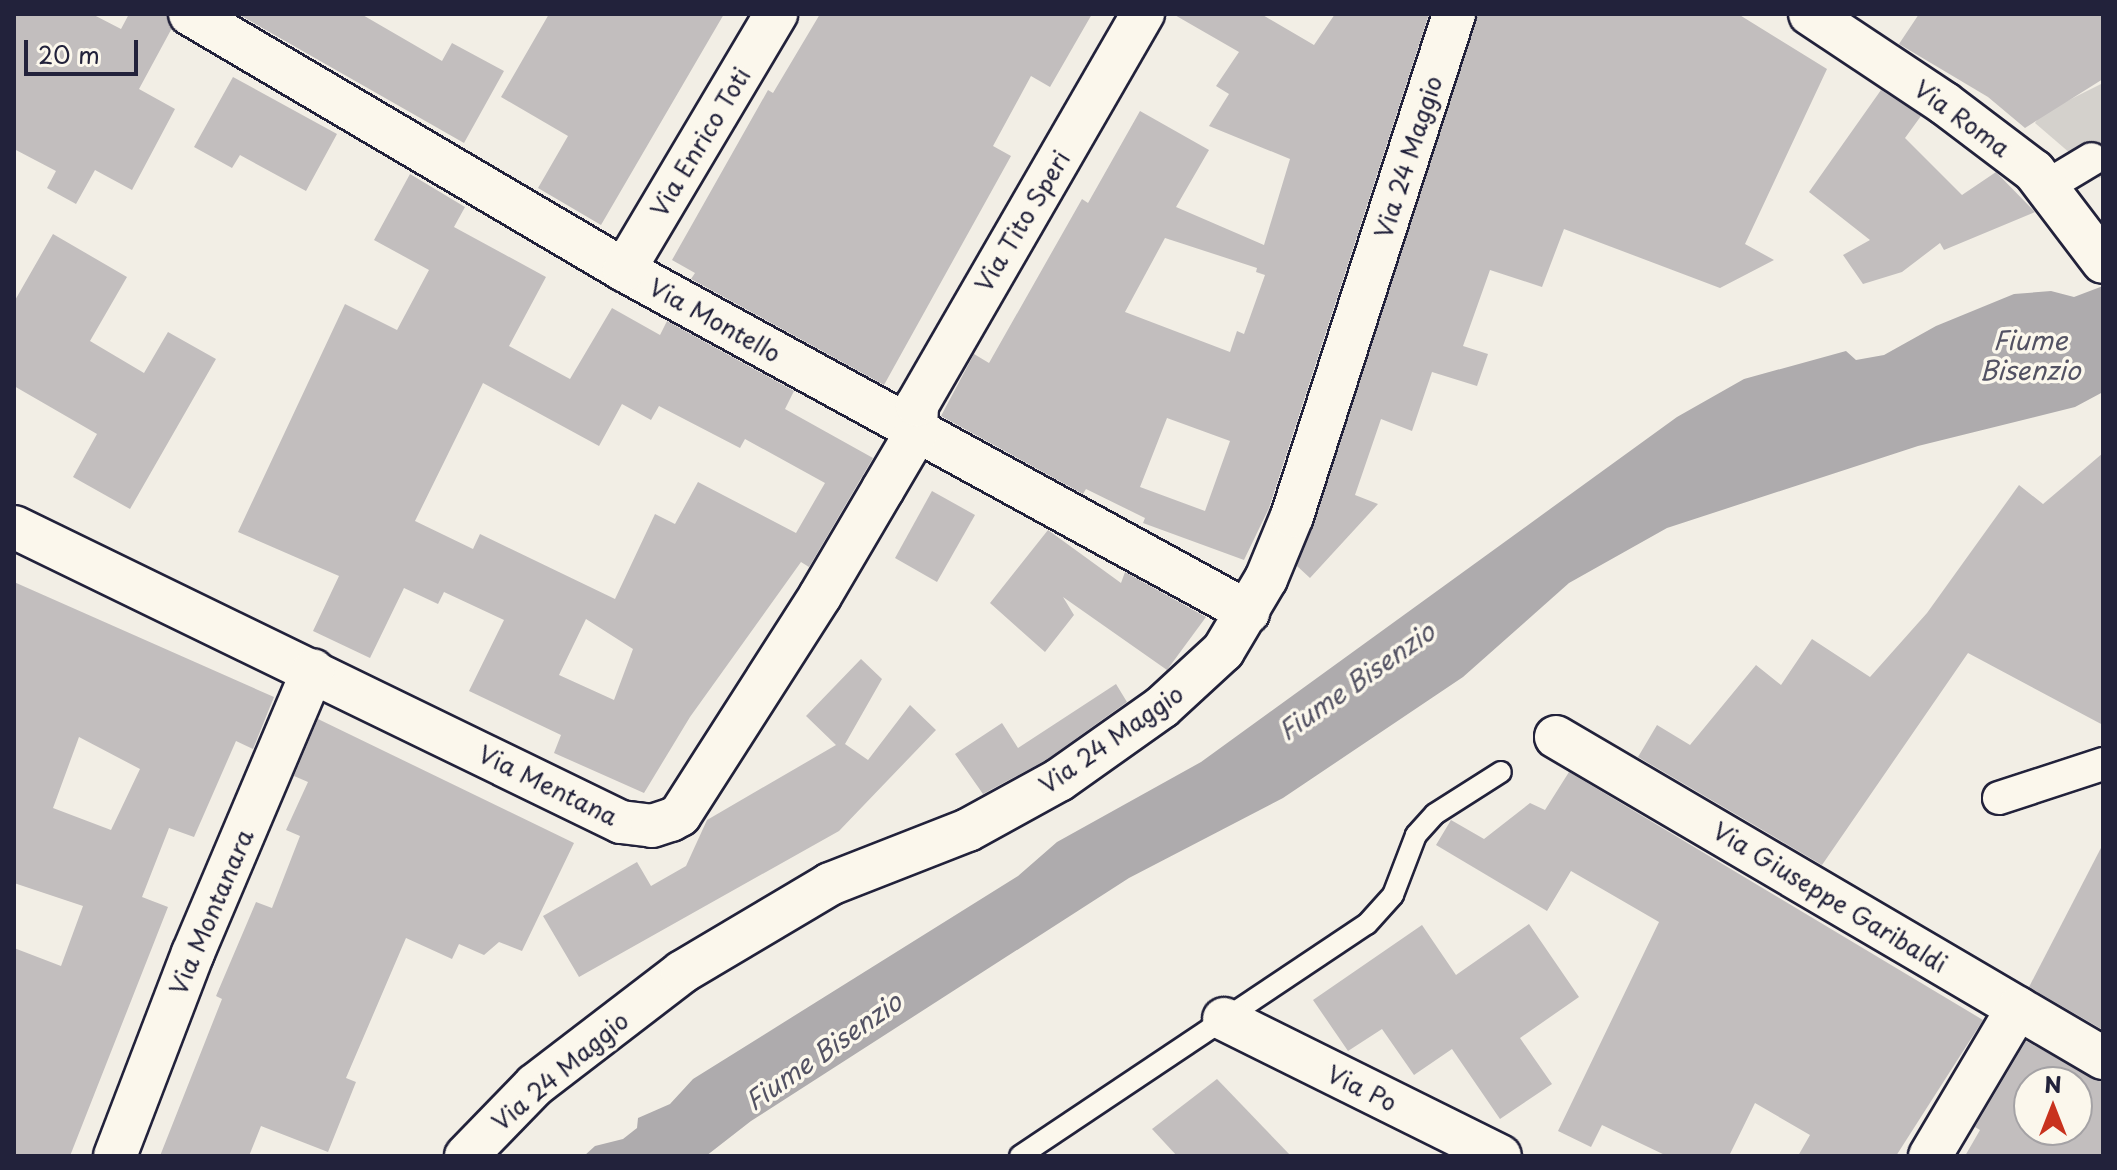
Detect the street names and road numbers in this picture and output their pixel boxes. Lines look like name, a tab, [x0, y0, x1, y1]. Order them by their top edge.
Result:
street label: Via Enrico Toti	[644, 62, 756, 222]
street label: Via 24 Maggio	[1368, 71, 1448, 243]
street label: Via Roma	[1909, 74, 2015, 162]
street label: Via Tito Speri	[969, 145, 1075, 297]
street label: Via Montello	[645, 272, 785, 368]
street label: Via 24 Maggio	[1033, 678, 1189, 800]
street label: Via Mentana	[474, 739, 622, 831]
street label: Via Giuseppe Garibaldi	[1708, 816, 1952, 978]
street label: Via Montanara	[163, 825, 259, 999]
street label: Via 24 Maggio	[485, 1005, 635, 1137]
street label: Via Po	[1323, 1059, 1401, 1117]

